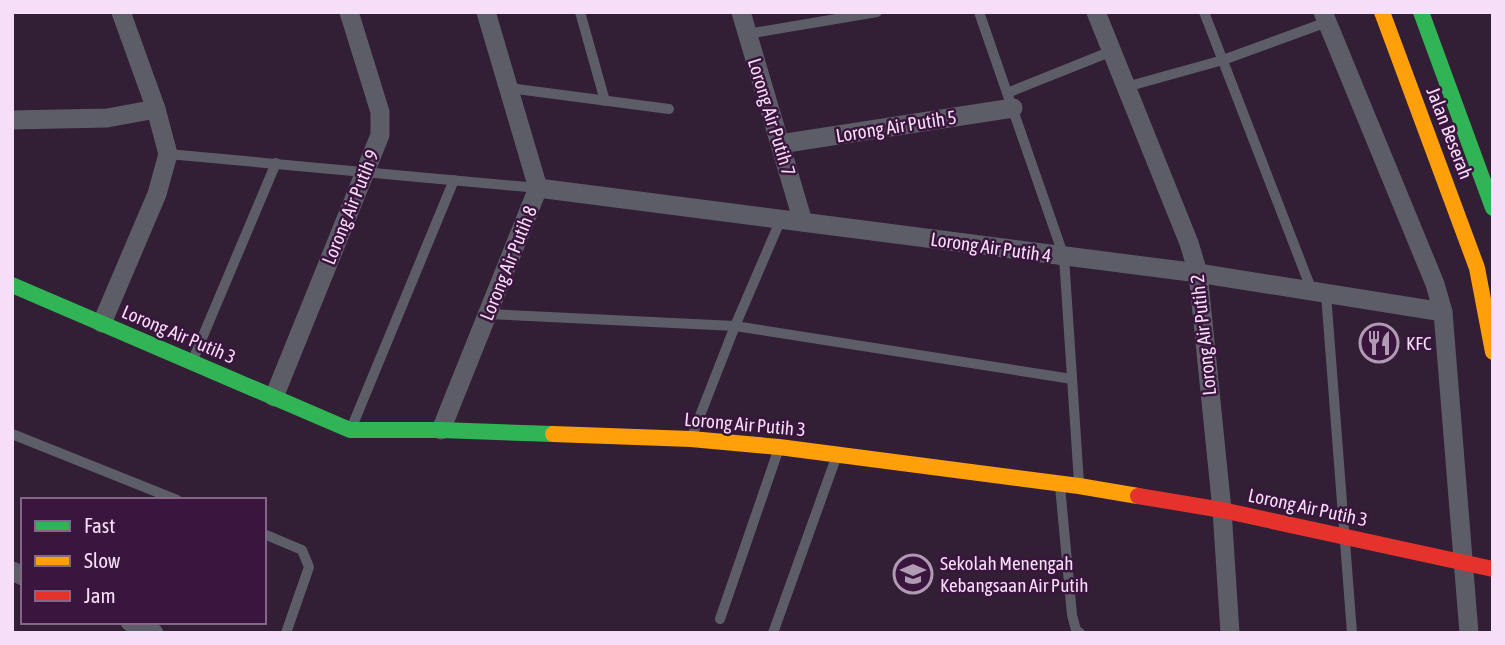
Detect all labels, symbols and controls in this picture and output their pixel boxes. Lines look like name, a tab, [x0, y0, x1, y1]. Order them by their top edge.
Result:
street label: Lorong Air Putih 7	[744, 56, 800, 178]
street label: Jalan Beserah	[1422, 84, 1478, 182]
street label: Lorong Air Putih 5	[834, 106, 958, 146]
street label: Lorong Air Putih 9	[317, 146, 383, 268]
street label: Lorong Air Putih 8	[475, 202, 541, 324]
street label: Lorong Air Putih 4	[929, 228, 1053, 266]
street label: Lorong Air Putih 2	[1186, 273, 1220, 397]
street label: Lorong Air Putih 3	[119, 300, 239, 368]
restaurant icon: KFC	[1358, 322, 1400, 364]
place label: KFC	[1406, 332, 1432, 354]
street label: Lorong Air Putih 3	[683, 408, 807, 440]
street label: Lorong Air Putih 3	[1246, 484, 1370, 530]
legend	[21, 498, 266, 624]
text: Fast	[84, 513, 115, 537]
text: Slow	[84, 548, 121, 572]
place label: Sekolah Menengah Kebangsaan Air Putih	[940, 552, 1088, 596]
school or university icon: Sekolah Menengah Kebangsaan Air Putih	[892, 553, 934, 595]
text: Jam	[84, 583, 116, 607]

